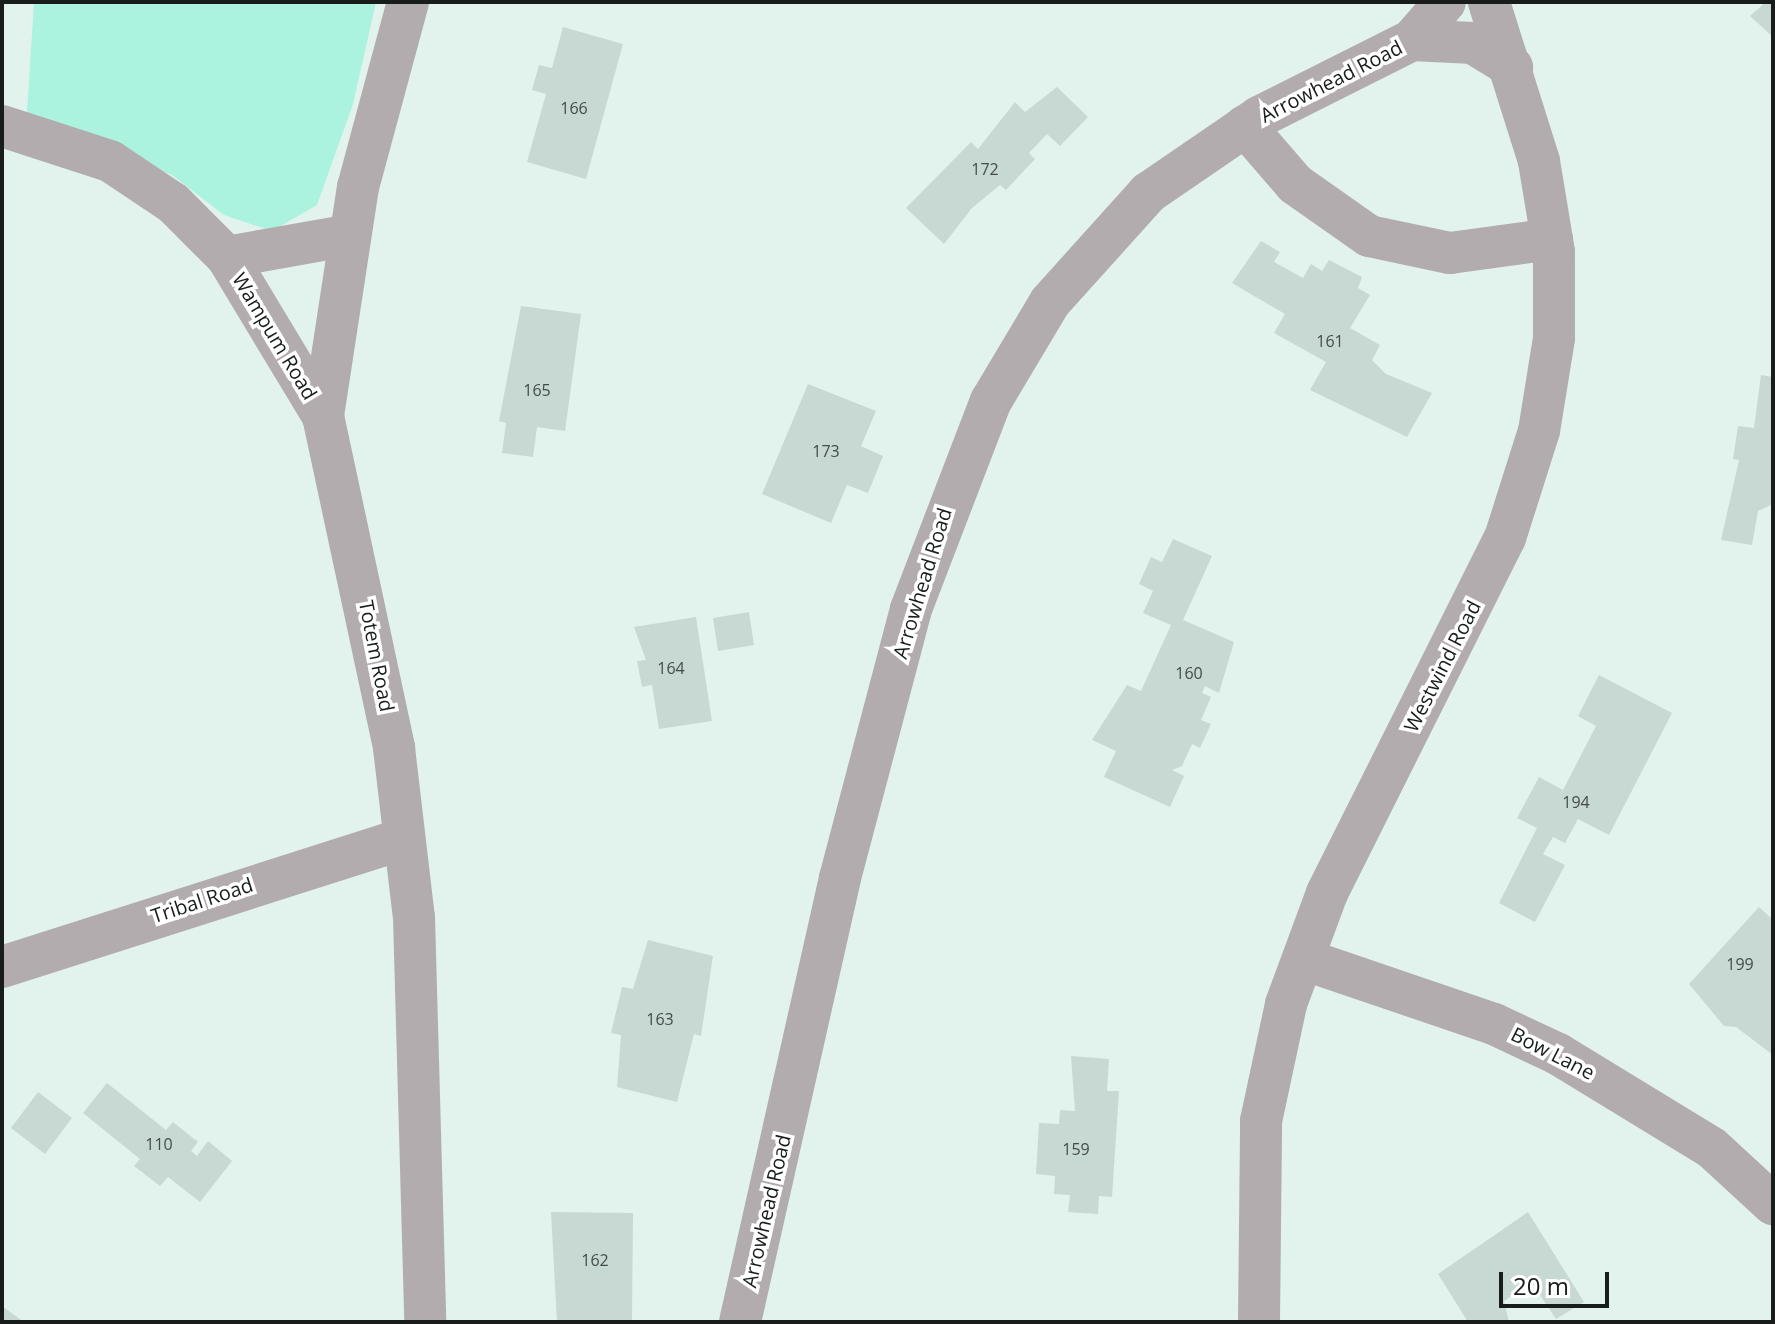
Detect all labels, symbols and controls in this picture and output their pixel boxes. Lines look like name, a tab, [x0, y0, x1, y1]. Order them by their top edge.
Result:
street label: Arrowhead Road	[1256, 35, 1406, 127]
house number: 166	[560, 98, 588, 118]
house number: 172	[971, 159, 999, 179]
street label: Wampum Road	[228, 268, 322, 404]
house number: 161	[1316, 331, 1344, 351]
house number: 165	[523, 380, 551, 400]
house number: 173	[812, 441, 840, 461]
street label: Arrowhead Road	[888, 505, 956, 661]
street label: Westwind Road	[1399, 596, 1485, 736]
street label: Totem Road	[354, 598, 400, 714]
house number: 164	[657, 658, 685, 678]
house number: 160	[1175, 663, 1203, 683]
house number: 194	[1562, 792, 1590, 812]
street label: Tribal Road	[148, 872, 256, 928]
house number: 199	[1726, 954, 1754, 974]
house number: 163	[646, 1009, 674, 1029]
street label: Bow Lane	[1507, 1022, 1599, 1084]
street label: Arrowhead Road	[737, 1132, 795, 1290]
house number: 110	[145, 1134, 173, 1154]
house number: 159	[1062, 1139, 1090, 1159]
house number: 162	[581, 1250, 609, 1270]
scale bar	[1503, 1256, 1613, 1306]
text: 20 m	[1513, 1269, 1569, 1302]

